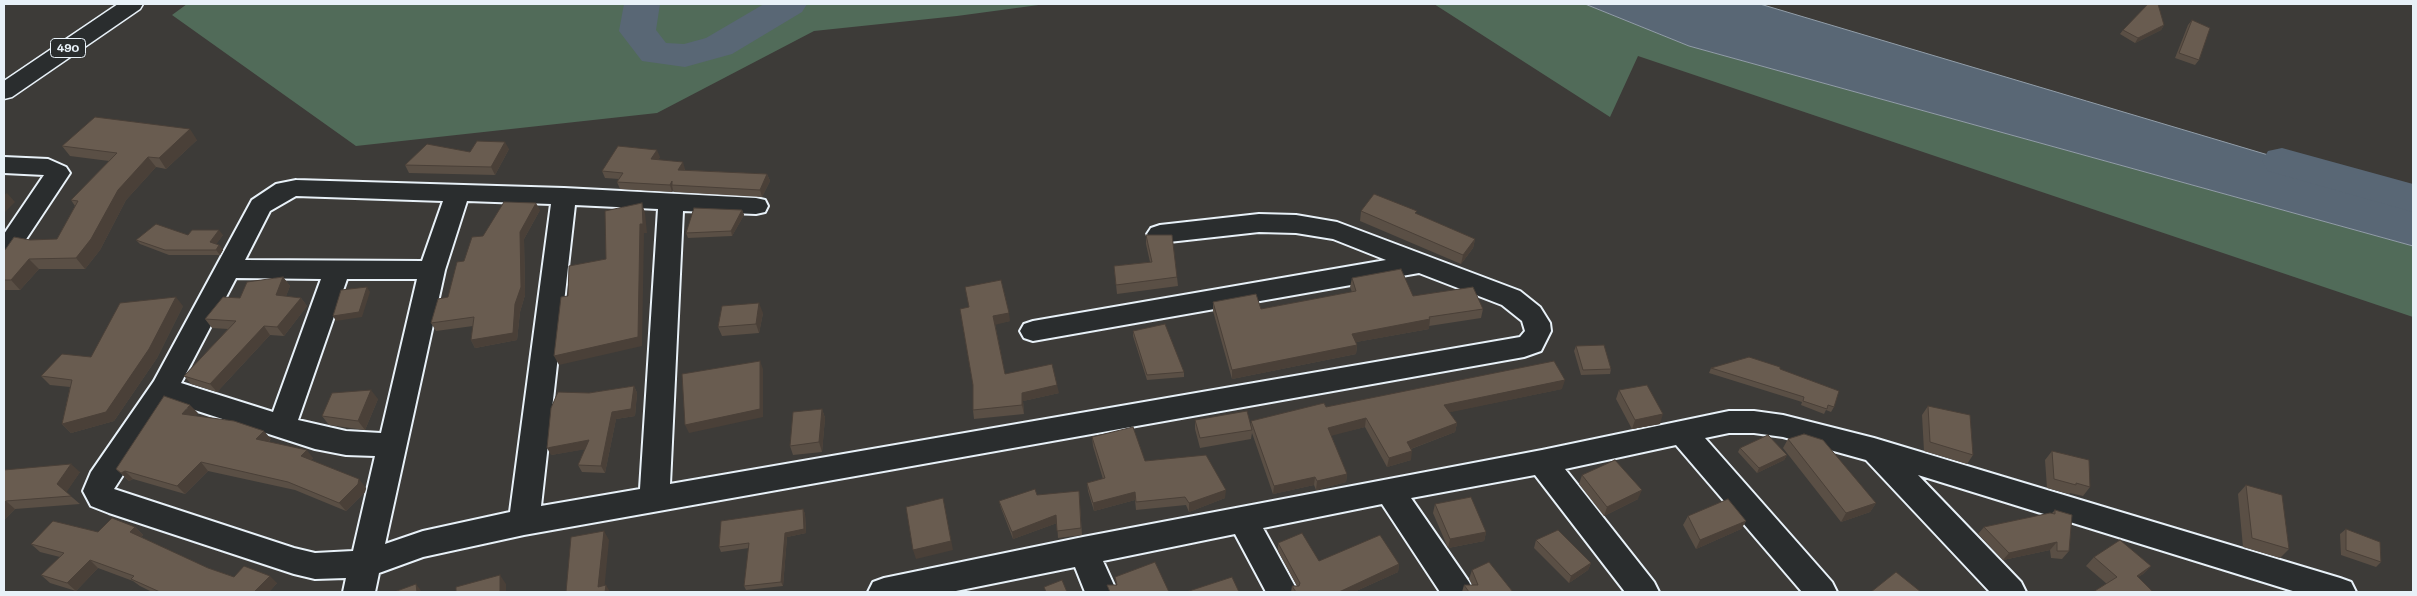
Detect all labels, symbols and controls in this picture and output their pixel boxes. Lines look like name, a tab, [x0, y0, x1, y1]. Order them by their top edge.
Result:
road number: 490	[50, 38, 86, 58]

